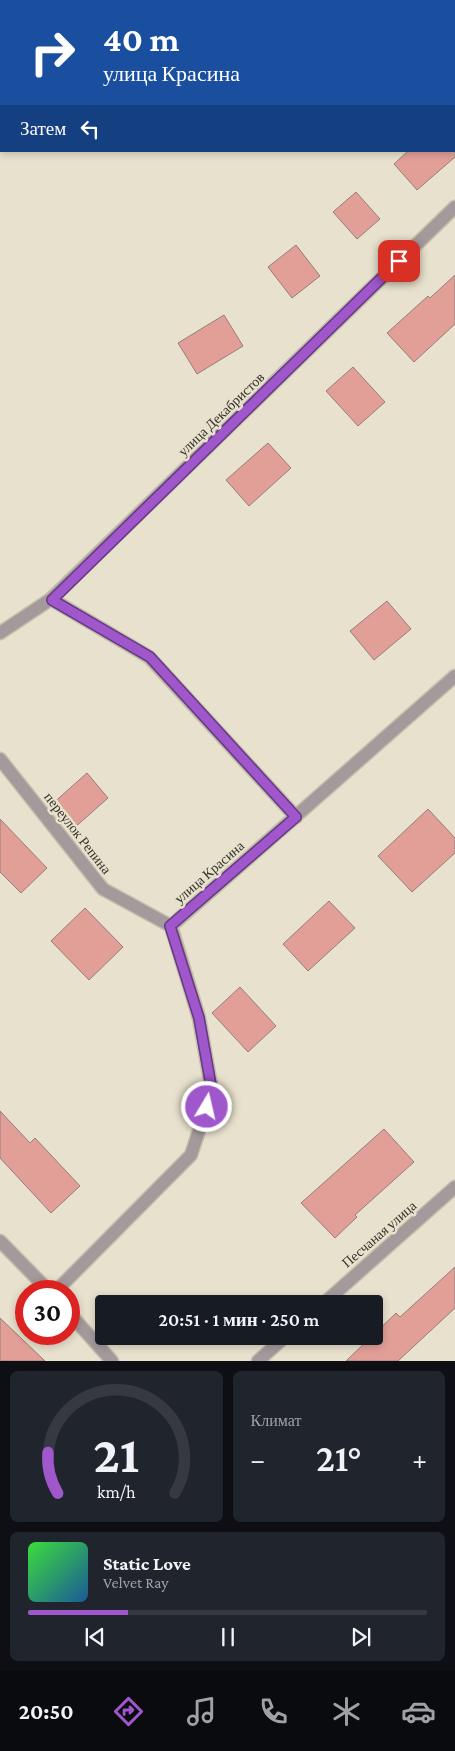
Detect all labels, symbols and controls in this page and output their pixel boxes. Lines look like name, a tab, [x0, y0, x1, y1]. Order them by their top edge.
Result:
icon: right	[20, 20, 85, 85]
text: 40 m	[103, 20, 180, 59]
text: улица Красина	[103, 61, 240, 86]
icon: left	[76, 115, 104, 143]
text: Затем	[20, 118, 66, 139]
pin	[378, 240, 420, 282]
icon: arrive	[385, 247, 413, 275]
street label: улица Декабристов	[175, 369, 268, 459]
street label: переулок Репина	[41, 789, 115, 878]
street label: улица Красина	[171, 837, 248, 907]
position arrow	[180, 1080, 232, 1132]
street label: Песчаная улица	[339, 1197, 420, 1271]
speed limit sign: 30	[15, 1280, 80, 1345]
text: 20:51 · 1 мин · 250 m	[159, 1309, 319, 1330]
text: Климат	[251, 1412, 301, 1429]
text: 21	[93, 1425, 139, 1483]
text: 21°	[316, 1437, 362, 1479]
text: −	[251, 1444, 265, 1475]
text: +	[412, 1444, 427, 1475]
text: km/h	[97, 1482, 136, 1502]
text: Static Love	[103, 1553, 191, 1574]
text: Velvet Ray	[103, 1574, 169, 1591]
icon: previous	[81, 1623, 109, 1651]
icon: pause	[214, 1623, 242, 1651]
icon: next	[347, 1623, 375, 1651]
icon: directions	[111, 1694, 146, 1729]
icon: music	[184, 1694, 219, 1729]
icon: phone	[256, 1694, 291, 1729]
icon: climate	[329, 1694, 364, 1729]
icon: car	[401, 1694, 436, 1729]
text: 20:50	[19, 1699, 74, 1724]

